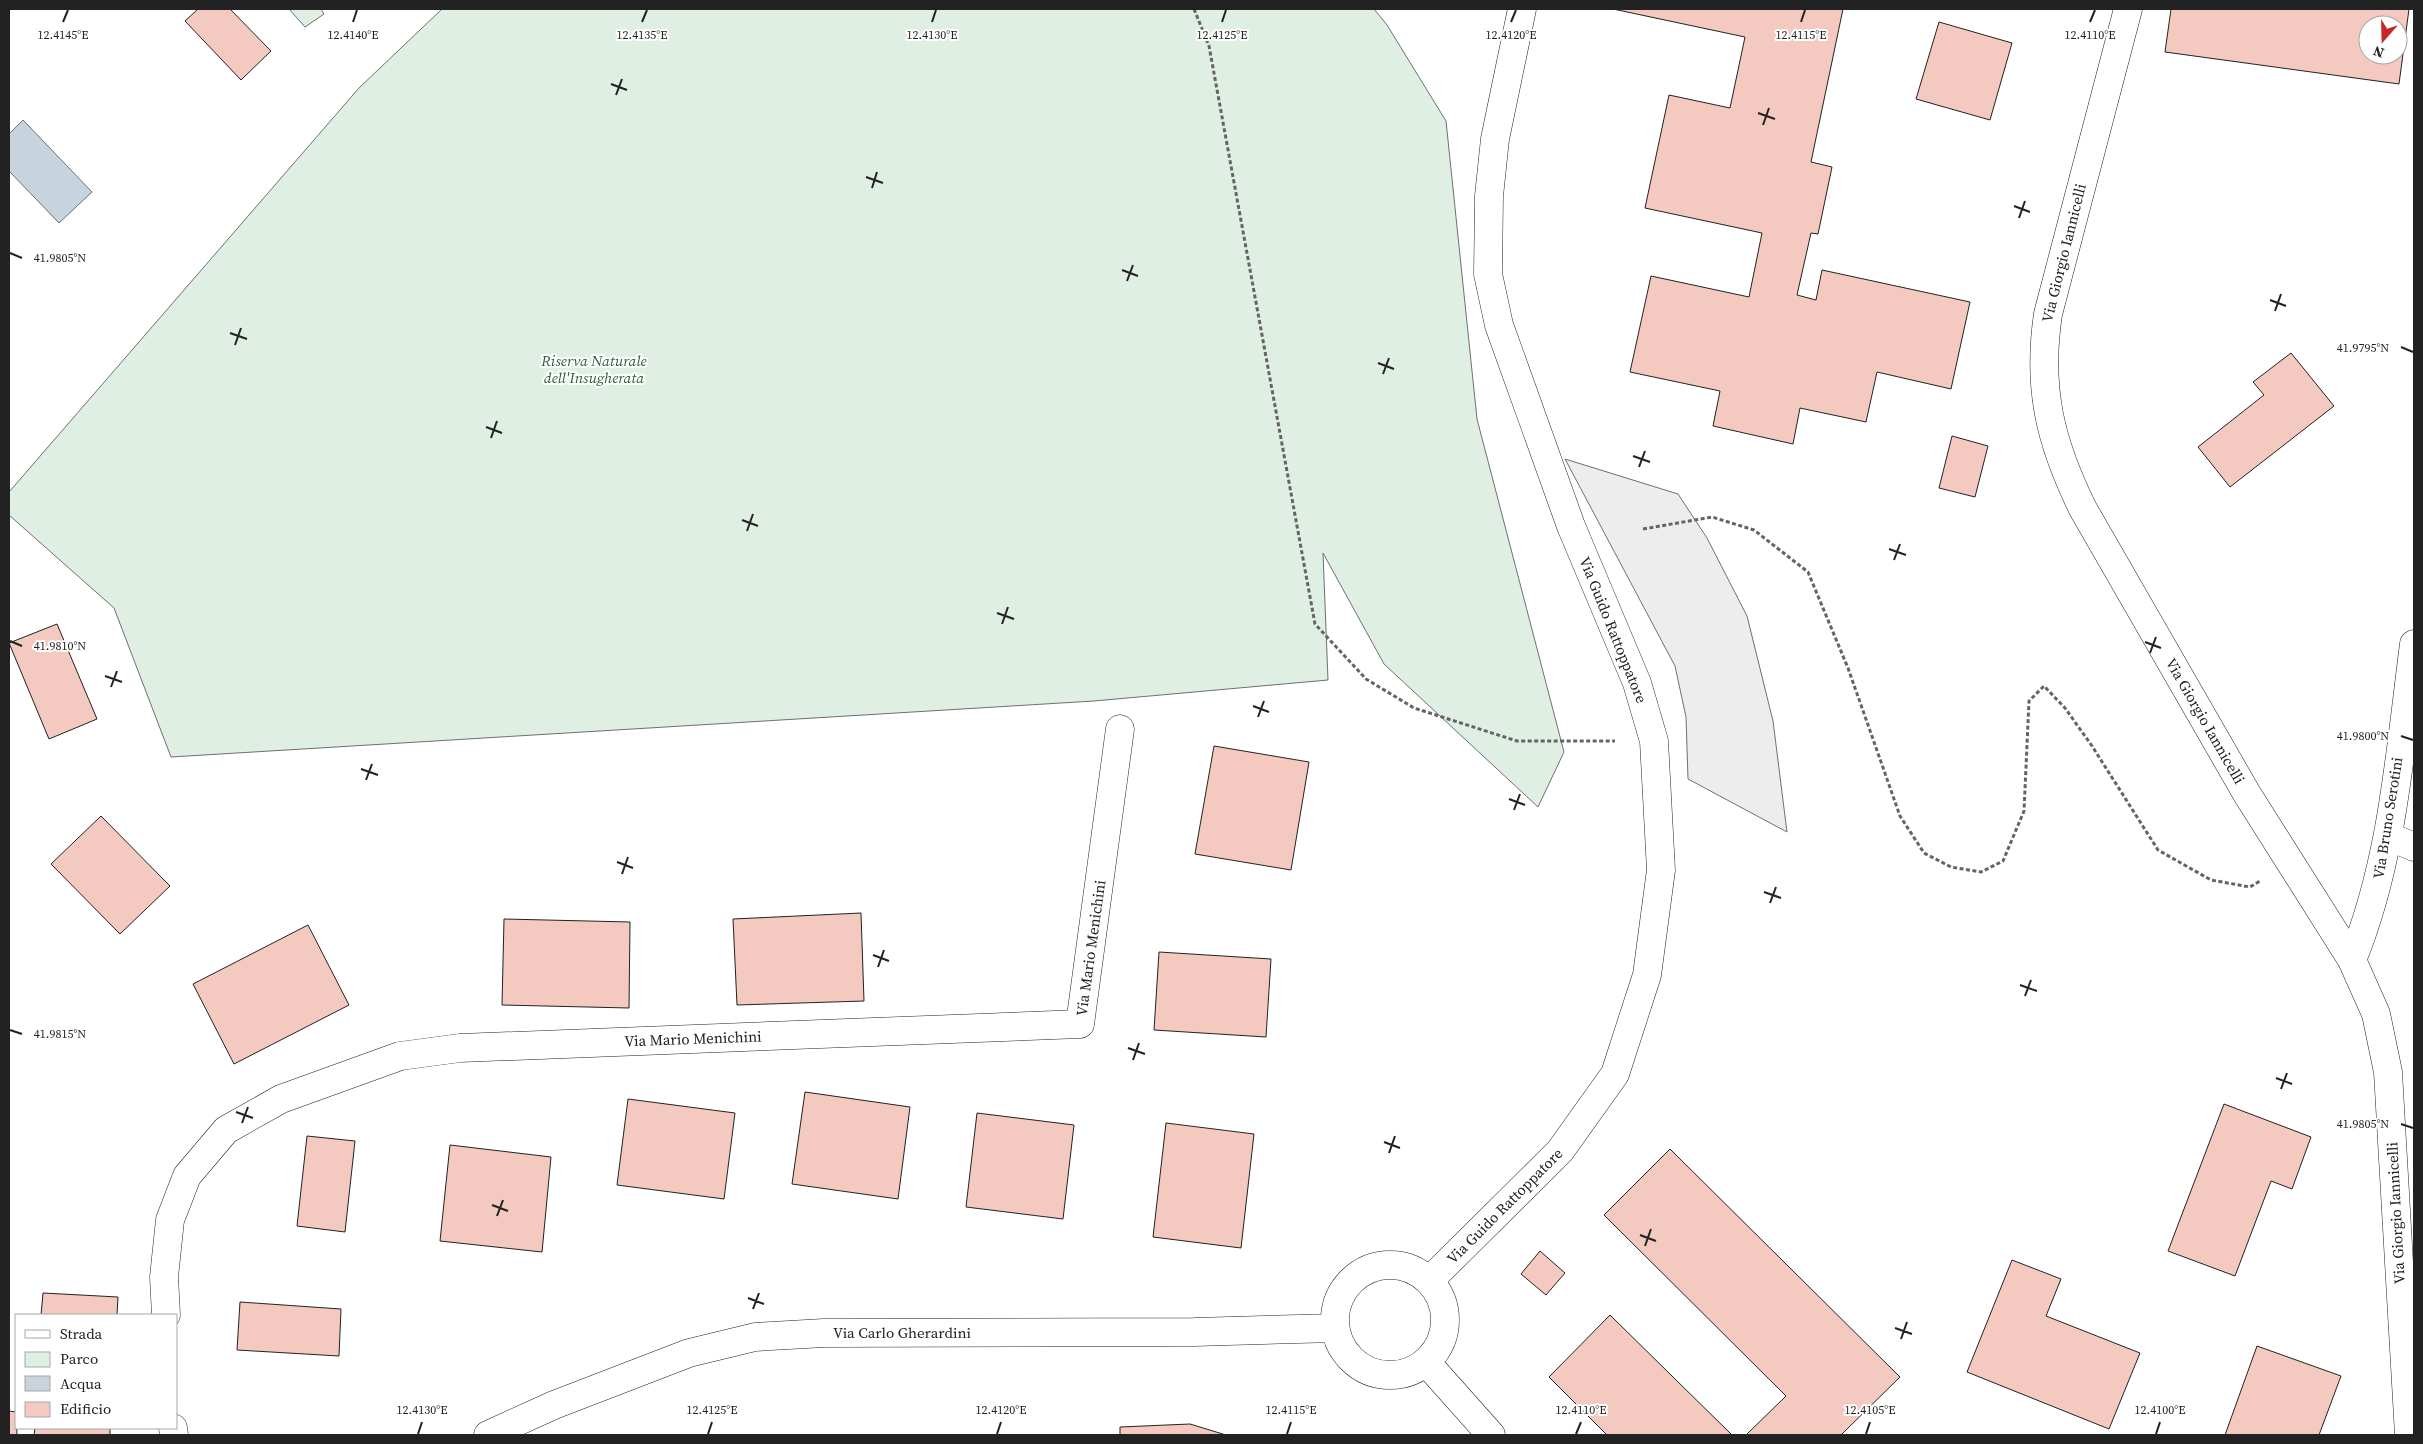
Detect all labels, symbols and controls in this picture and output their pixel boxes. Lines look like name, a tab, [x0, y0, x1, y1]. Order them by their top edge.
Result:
north arrow	[2358, 15, 2408, 65]
text: 12.4145°E	[38, 27, 88, 43]
text: 12.4140°E	[328, 27, 378, 43]
text: 12.4135°E	[617, 27, 667, 43]
text: 12.4130°E	[907, 27, 957, 43]
text: 12.4125°E	[1197, 27, 1247, 43]
text: 12.4120°E	[1486, 27, 1536, 43]
text: 12.4115°E	[1776, 27, 1826, 43]
text: 12.4110°E	[2065, 27, 2115, 43]
text: N	[2370, 41, 2387, 63]
street label: Via Giorgio Iannicelli	[2036, 181, 2091, 324]
text: 41.9805°N	[34, 250, 86, 266]
text: 41.9795°N	[2337, 340, 2389, 356]
park label: Riserva Naturale dell'Insugherata	[540, 350, 647, 388]
street label: Via Guido Rattoppatore	[1574, 553, 1653, 706]
text: 41.9810°N	[34, 638, 86, 654]
street label: Via Giorgio Iannicelli	[2161, 654, 2250, 788]
text: 41.9800°N	[2337, 728, 2389, 744]
street label: Via Bruno Serotini	[2368, 755, 2408, 880]
street label: Via Mario Menichini	[1071, 879, 1110, 1017]
text: 41.9815°N	[34, 1026, 86, 1042]
street label: Via Mario Menichini	[624, 1026, 762, 1051]
text: 41.9805°N	[2337, 1116, 2389, 1132]
street label: Via Giorgio Iannicelli	[2381, 1142, 2410, 1285]
street label: Via Guido Rattoppatore	[1442, 1143, 1568, 1268]
legend	[15, 1314, 178, 1429]
street label: Via Carlo Gherardini	[833, 1322, 971, 1343]
text: Strada	[60, 1323, 103, 1344]
text: Parco	[60, 1348, 98, 1369]
text: Acqua	[60, 1373, 102, 1394]
text: Edificio	[60, 1398, 111, 1419]
text: 12.4130°E	[397, 1402, 447, 1418]
text: 12.4125°E	[687, 1402, 737, 1418]
text: 12.4120°E	[976, 1402, 1026, 1418]
text: 12.4115°E	[1266, 1402, 1316, 1418]
text: 12.4110°E	[1556, 1402, 1606, 1418]
text: 12.4105°E	[1845, 1402, 1895, 1418]
text: 12.4100°E	[2135, 1402, 2185, 1418]

